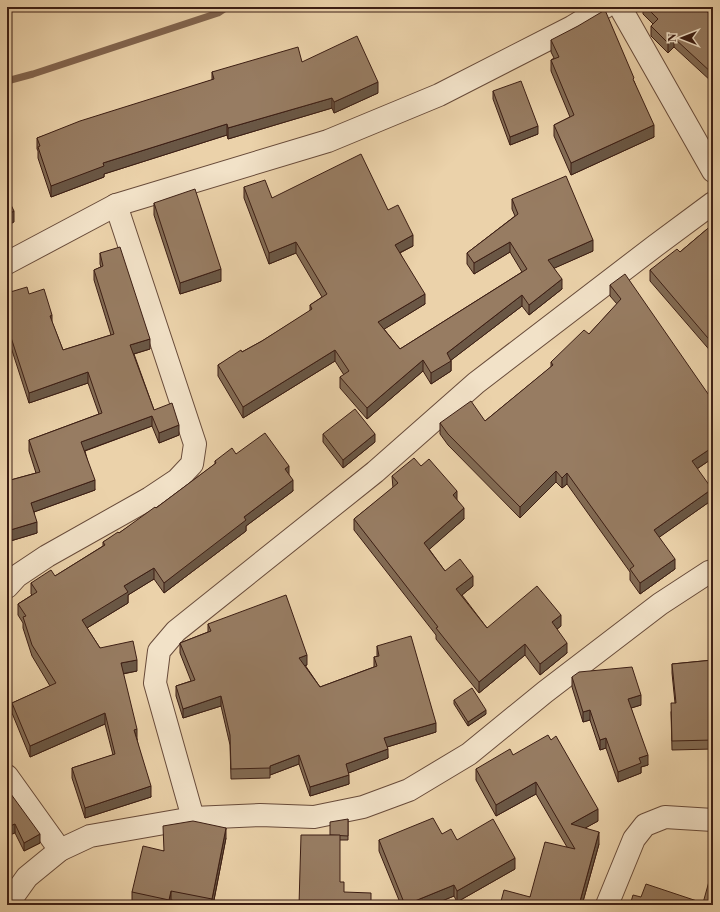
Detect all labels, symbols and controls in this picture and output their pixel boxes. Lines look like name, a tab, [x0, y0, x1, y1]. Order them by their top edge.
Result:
north arrow	[662, 18, 702, 58]
text: N	[666, 33, 680, 42]

